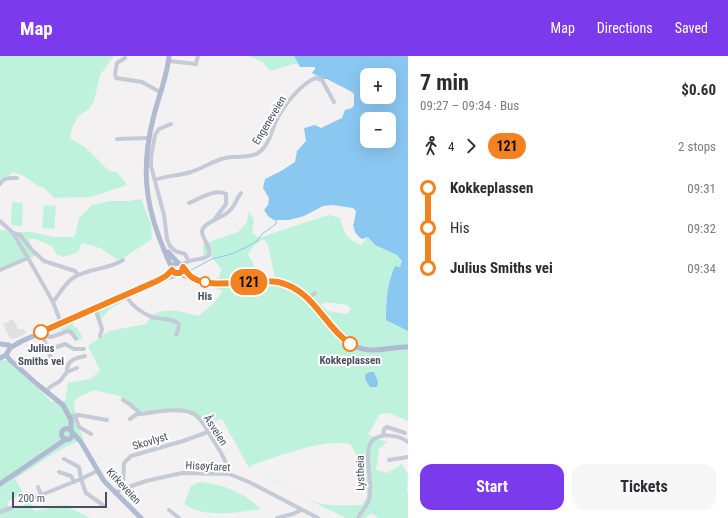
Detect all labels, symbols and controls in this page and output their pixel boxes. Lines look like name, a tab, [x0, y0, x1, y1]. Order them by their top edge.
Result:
text: Map	[20, 17, 53, 40]
text: Map	[551, 20, 575, 36]
text: Directions	[597, 20, 653, 36]
text: Saved	[675, 20, 708, 36]
map controls	[360, 68, 396, 148]
button: +	[360, 68, 396, 104]
text: 7 min	[420, 70, 469, 95]
text: $0.60	[681, 81, 716, 99]
street label: Engeneveien	[250, 94, 289, 147]
text: 09:27 – 09:34 · Bus	[420, 98, 519, 113]
button: −	[360, 112, 396, 148]
icon: walk	[420, 135, 442, 157]
icon: forward	[460, 135, 482, 157]
text: 121	[496, 138, 518, 154]
text: 4	[448, 139, 454, 154]
text: 2 stops	[678, 139, 716, 154]
text: Kokkeplassen	[450, 179, 533, 197]
text: 09:31	[687, 181, 716, 196]
text: His	[450, 219, 470, 237]
text: 09:32	[687, 221, 716, 236]
text: Julius Smiths vei	[450, 259, 553, 277]
text: 09:34	[687, 261, 716, 276]
line badge: 121	[226, 269, 272, 295]
text: 121	[238, 274, 260, 290]
marker: His	[199, 276, 211, 288]
place label: His	[198, 290, 212, 303]
marker: Julius Smiths vei	[33, 324, 49, 340]
marker: Kokkeplassen	[342, 336, 358, 352]
place label: Julius Smiths vei	[18, 342, 64, 368]
place label: Kokkeplassen	[319, 354, 381, 367]
street label: Åsveien	[201, 412, 231, 448]
street label: Skovlyst	[131, 430, 169, 453]
street label: Lystheia	[354, 455, 367, 491]
street label: Hisøyfaret	[185, 459, 231, 474]
button: Start	[420, 464, 564, 510]
button: Tickets	[572, 464, 716, 510]
street label: Kirkeveien	[104, 466, 144, 507]
scale bar	[12, 490, 107, 509]
text: 200 m	[18, 492, 45, 505]

